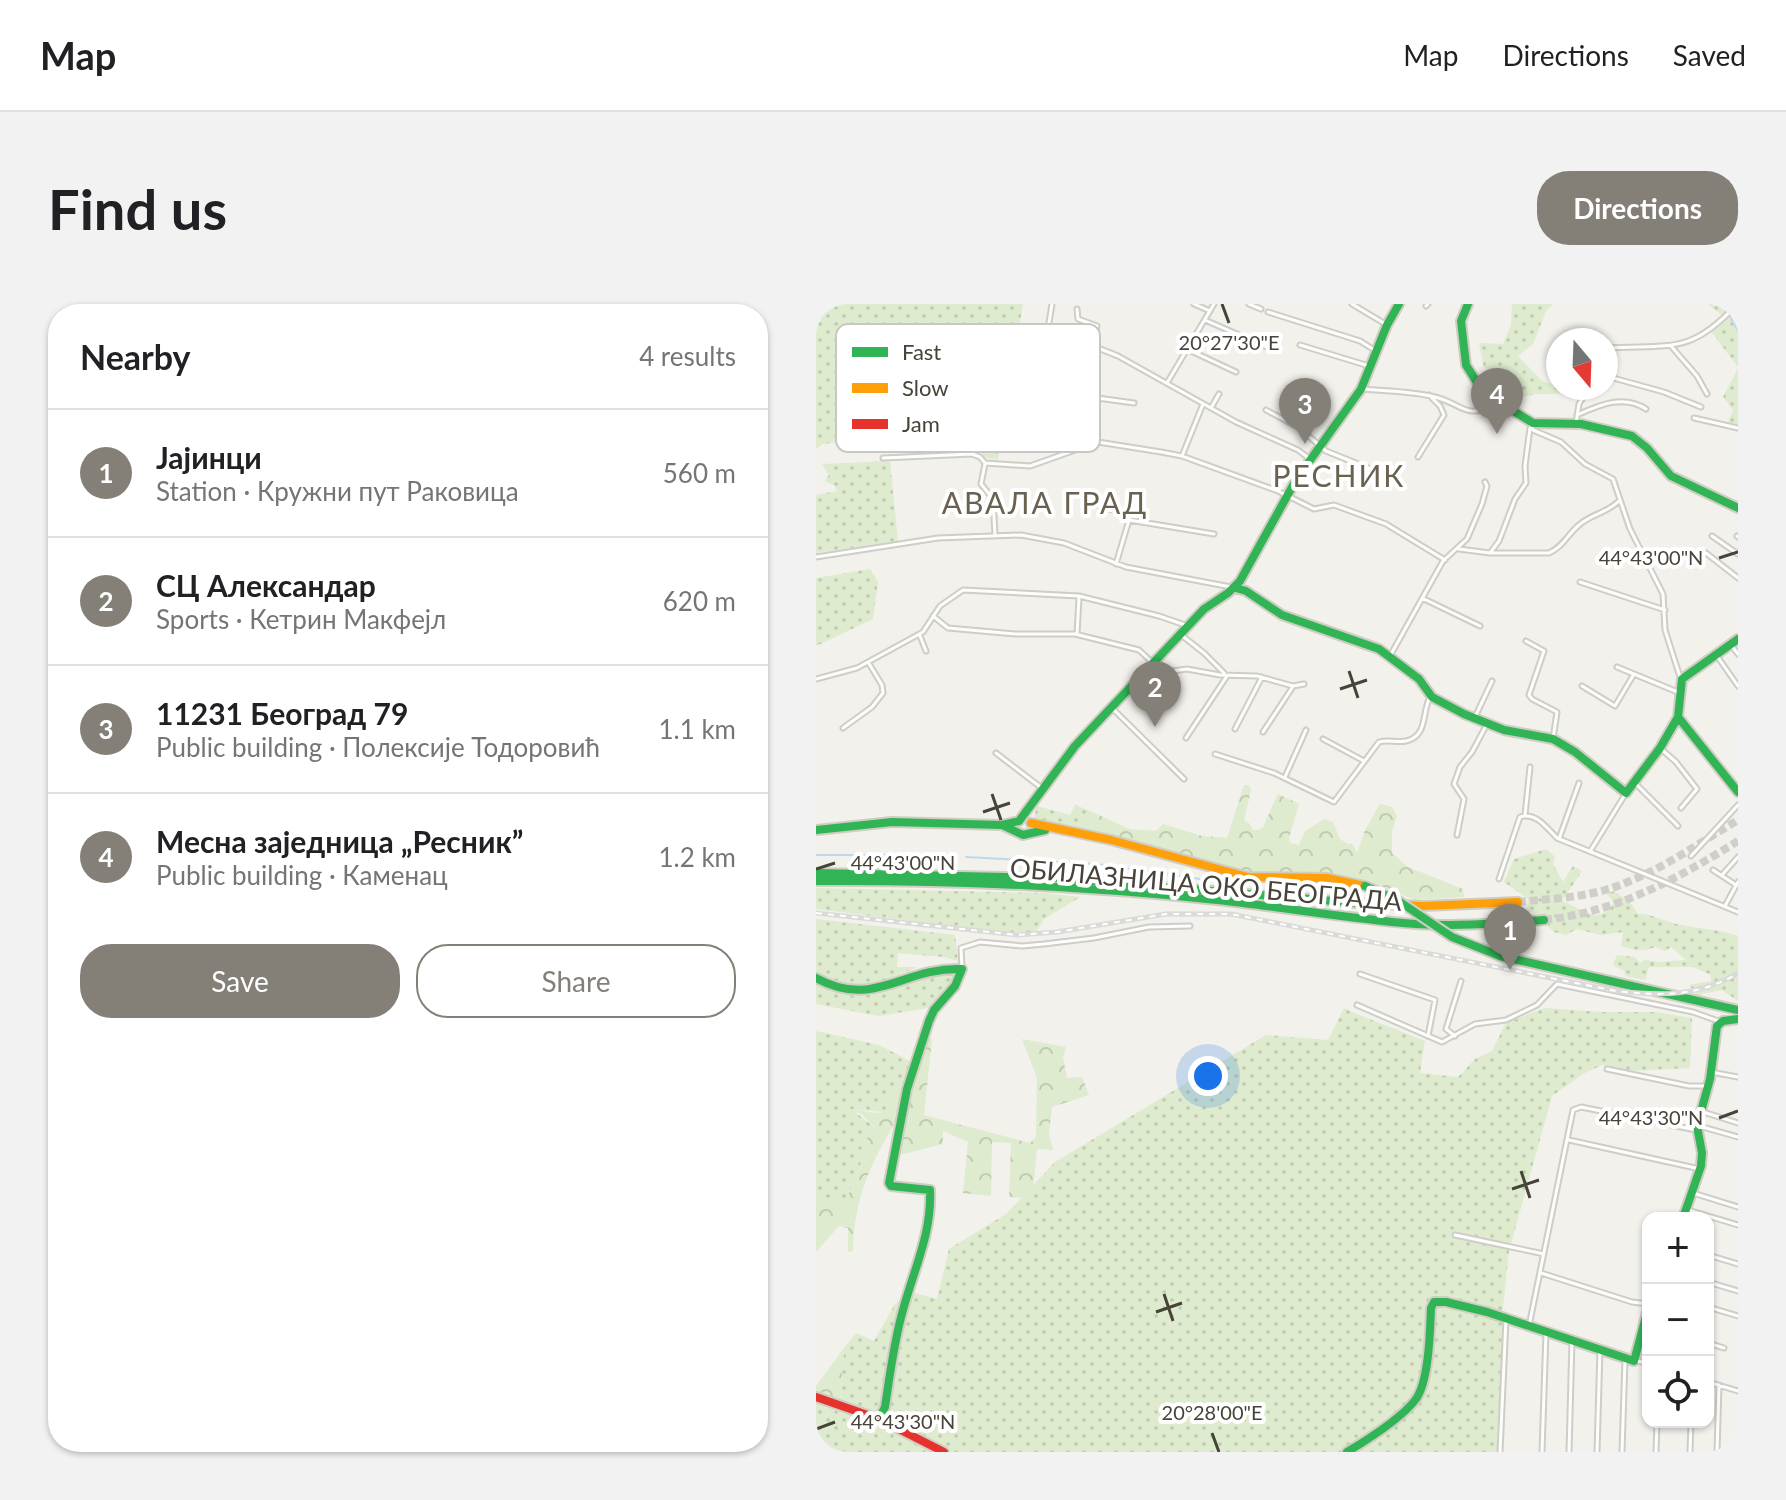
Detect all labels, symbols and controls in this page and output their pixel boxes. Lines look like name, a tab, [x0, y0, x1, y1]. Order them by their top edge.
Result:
text: Map	[40, 32, 116, 78]
text: Map	[1403, 38, 1458, 72]
text: Directions	[1502, 38, 1629, 72]
text: Saved	[1673, 38, 1746, 72]
button: Directions	[1537, 171, 1738, 245]
text: Find us	[48, 175, 227, 242]
legend	[836, 324, 1100, 452]
north arrow	[1546, 328, 1618, 400]
text: 20°27'30"E	[1179, 330, 1279, 354]
text: Nearby	[80, 336, 191, 377]
text: Fast	[902, 338, 941, 365]
text: 4 results	[639, 340, 736, 372]
pin: 4	[1471, 368, 1523, 434]
text: Slow	[902, 374, 949, 401]
pin: 3	[1279, 378, 1331, 444]
text: Jam	[902, 410, 940, 437]
text: Јајинци	[156, 439, 262, 475]
text: 1	[98, 457, 114, 489]
text: 560 m	[663, 457, 736, 489]
district label: РЕСНИК	[1273, 457, 1405, 493]
text: Station · Кружни пут Раковица	[156, 475, 519, 507]
district label: АВАЛА ГРАД	[942, 484, 1148, 520]
text: 44°43'00"N	[1599, 545, 1703, 569]
text: СЦ Александар	[156, 567, 376, 603]
text: 2	[98, 585, 114, 617]
text: 620 m	[663, 585, 736, 617]
text: Sports · Кетрин Макфејл	[156, 603, 446, 635]
pin: 2	[1129, 661, 1181, 727]
text: 11231 Београд 79	[156, 695, 408, 731]
text: 3	[98, 713, 114, 745]
text: 1.1 km	[658, 713, 736, 745]
text: Public building · Полексије Тодоровић	[156, 731, 600, 763]
text: Месна заједница „Ресник”	[156, 823, 523, 859]
text: 4	[98, 841, 114, 873]
text: 1.2 km	[658, 841, 736, 873]
text: 44°43'00"N	[851, 850, 955, 874]
street label: ОБИЛАЗНИЦА ОКО БЕОГРАДА	[1009, 851, 1404, 917]
text: Public building · Каменац	[156, 859, 448, 891]
pin: 1	[1484, 904, 1536, 970]
button: Save	[80, 944, 400, 1018]
button: Share	[416, 944, 736, 1018]
your location	[1188, 1056, 1228, 1096]
text: 44°43'30"N	[1599, 1105, 1703, 1129]
map controls	[1642, 1212, 1714, 1428]
button: +	[1642, 1212, 1714, 1284]
button: −	[1642, 1284, 1714, 1356]
button: locate	[1642, 1356, 1714, 1428]
text: 20°28'00"E	[1162, 1400, 1262, 1424]
text: 44°43'30"N	[851, 1409, 955, 1433]

